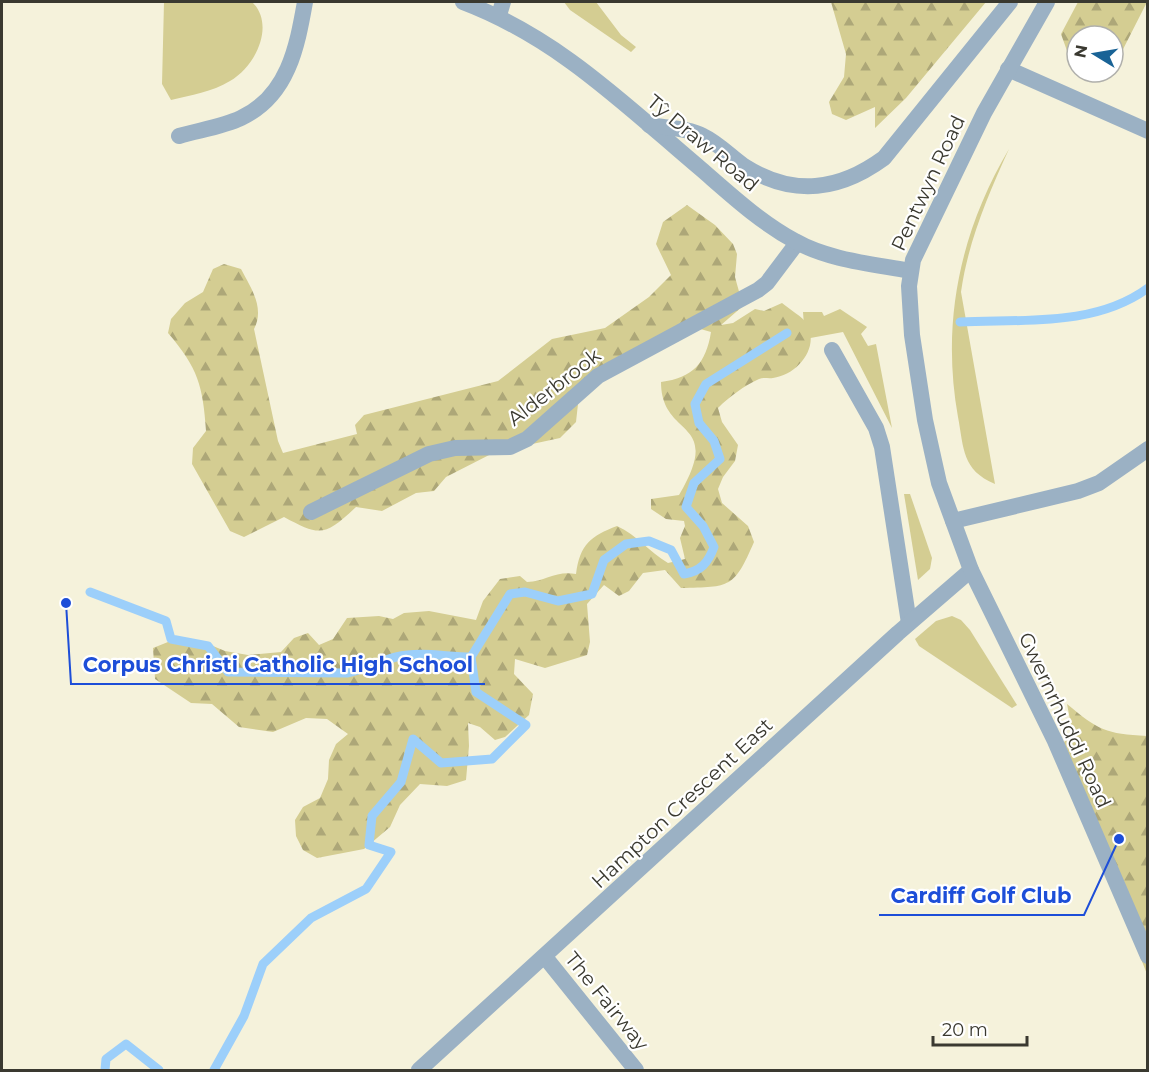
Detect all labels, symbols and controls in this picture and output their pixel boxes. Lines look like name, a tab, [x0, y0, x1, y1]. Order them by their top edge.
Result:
north arrow	[1065, 24, 1125, 84]
text: N	[1070, 43, 1091, 59]
street label: Tŷ Draw Road	[642, 89, 764, 197]
street label: Pentwyn Road	[886, 111, 970, 255]
street label: Alderbrook	[503, 343, 605, 431]
street label: Gwernrhuddi Road	[1014, 628, 1116, 812]
callout: Corpus Christi Catholic High School	[71, 645, 485, 684]
text: Corpus Christi Catholic High School	[83, 652, 473, 677]
street label: Hampton Crescent East	[587, 713, 777, 893]
callout: Cardiff Golf Club	[879, 876, 1084, 915]
text: Cardiff Golf Club	[891, 883, 1071, 908]
street label: The Fairway	[560, 947, 654, 1055]
scale bar	[933, 1009, 1028, 1047]
text: 20 m	[942, 1019, 988, 1041]

